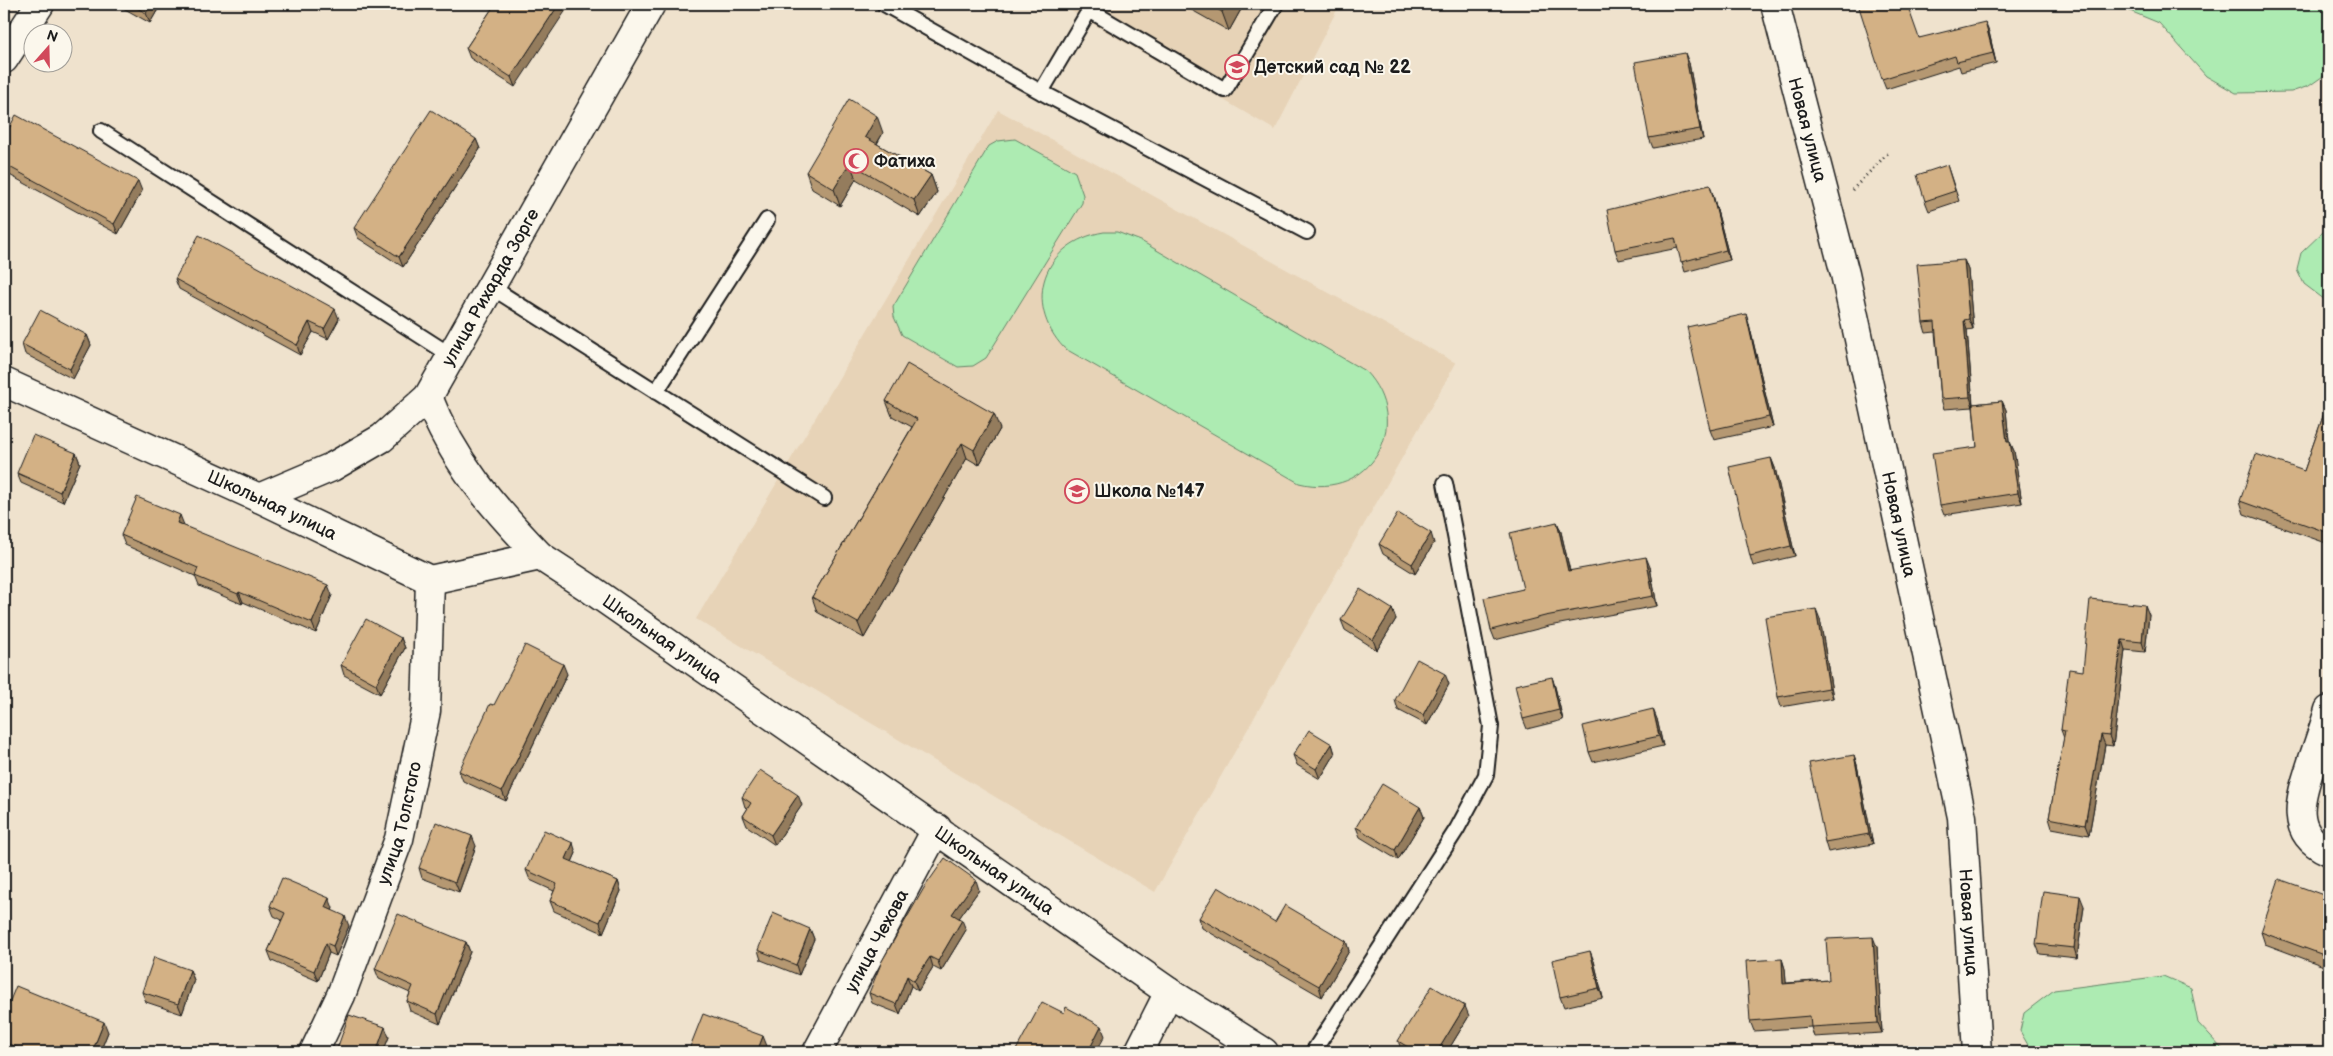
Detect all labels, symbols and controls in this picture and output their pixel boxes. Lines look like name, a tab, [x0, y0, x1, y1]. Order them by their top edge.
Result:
north arrow	[22, 22, 72, 72]
text: N	[44, 26, 60, 46]
school or university icon: Детский сад № 22	[1224, 54, 1250, 80]
place label: Детский сад № 22	[1254, 57, 1411, 78]
street label: Новая улица	[1784, 75, 1831, 185]
mosque icon: Фатиха	[843, 148, 869, 174]
place label: Фатиха	[874, 151, 936, 172]
street label: улица Рихарда Зорге	[437, 205, 543, 370]
street label: Школьная улица	[204, 465, 341, 544]
street label: Новая улица	[1877, 470, 1921, 579]
school or university icon: Школа №147	[1064, 478, 1090, 504]
place label: Школа №147	[1094, 481, 1205, 502]
street label: Школьная улица	[598, 590, 726, 688]
street label: улица Толстого	[372, 760, 426, 888]
street label: Школьная улица	[931, 822, 1058, 919]
street label: Новая улица	[1955, 868, 1983, 977]
street label: улица Чехова	[840, 885, 913, 996]

